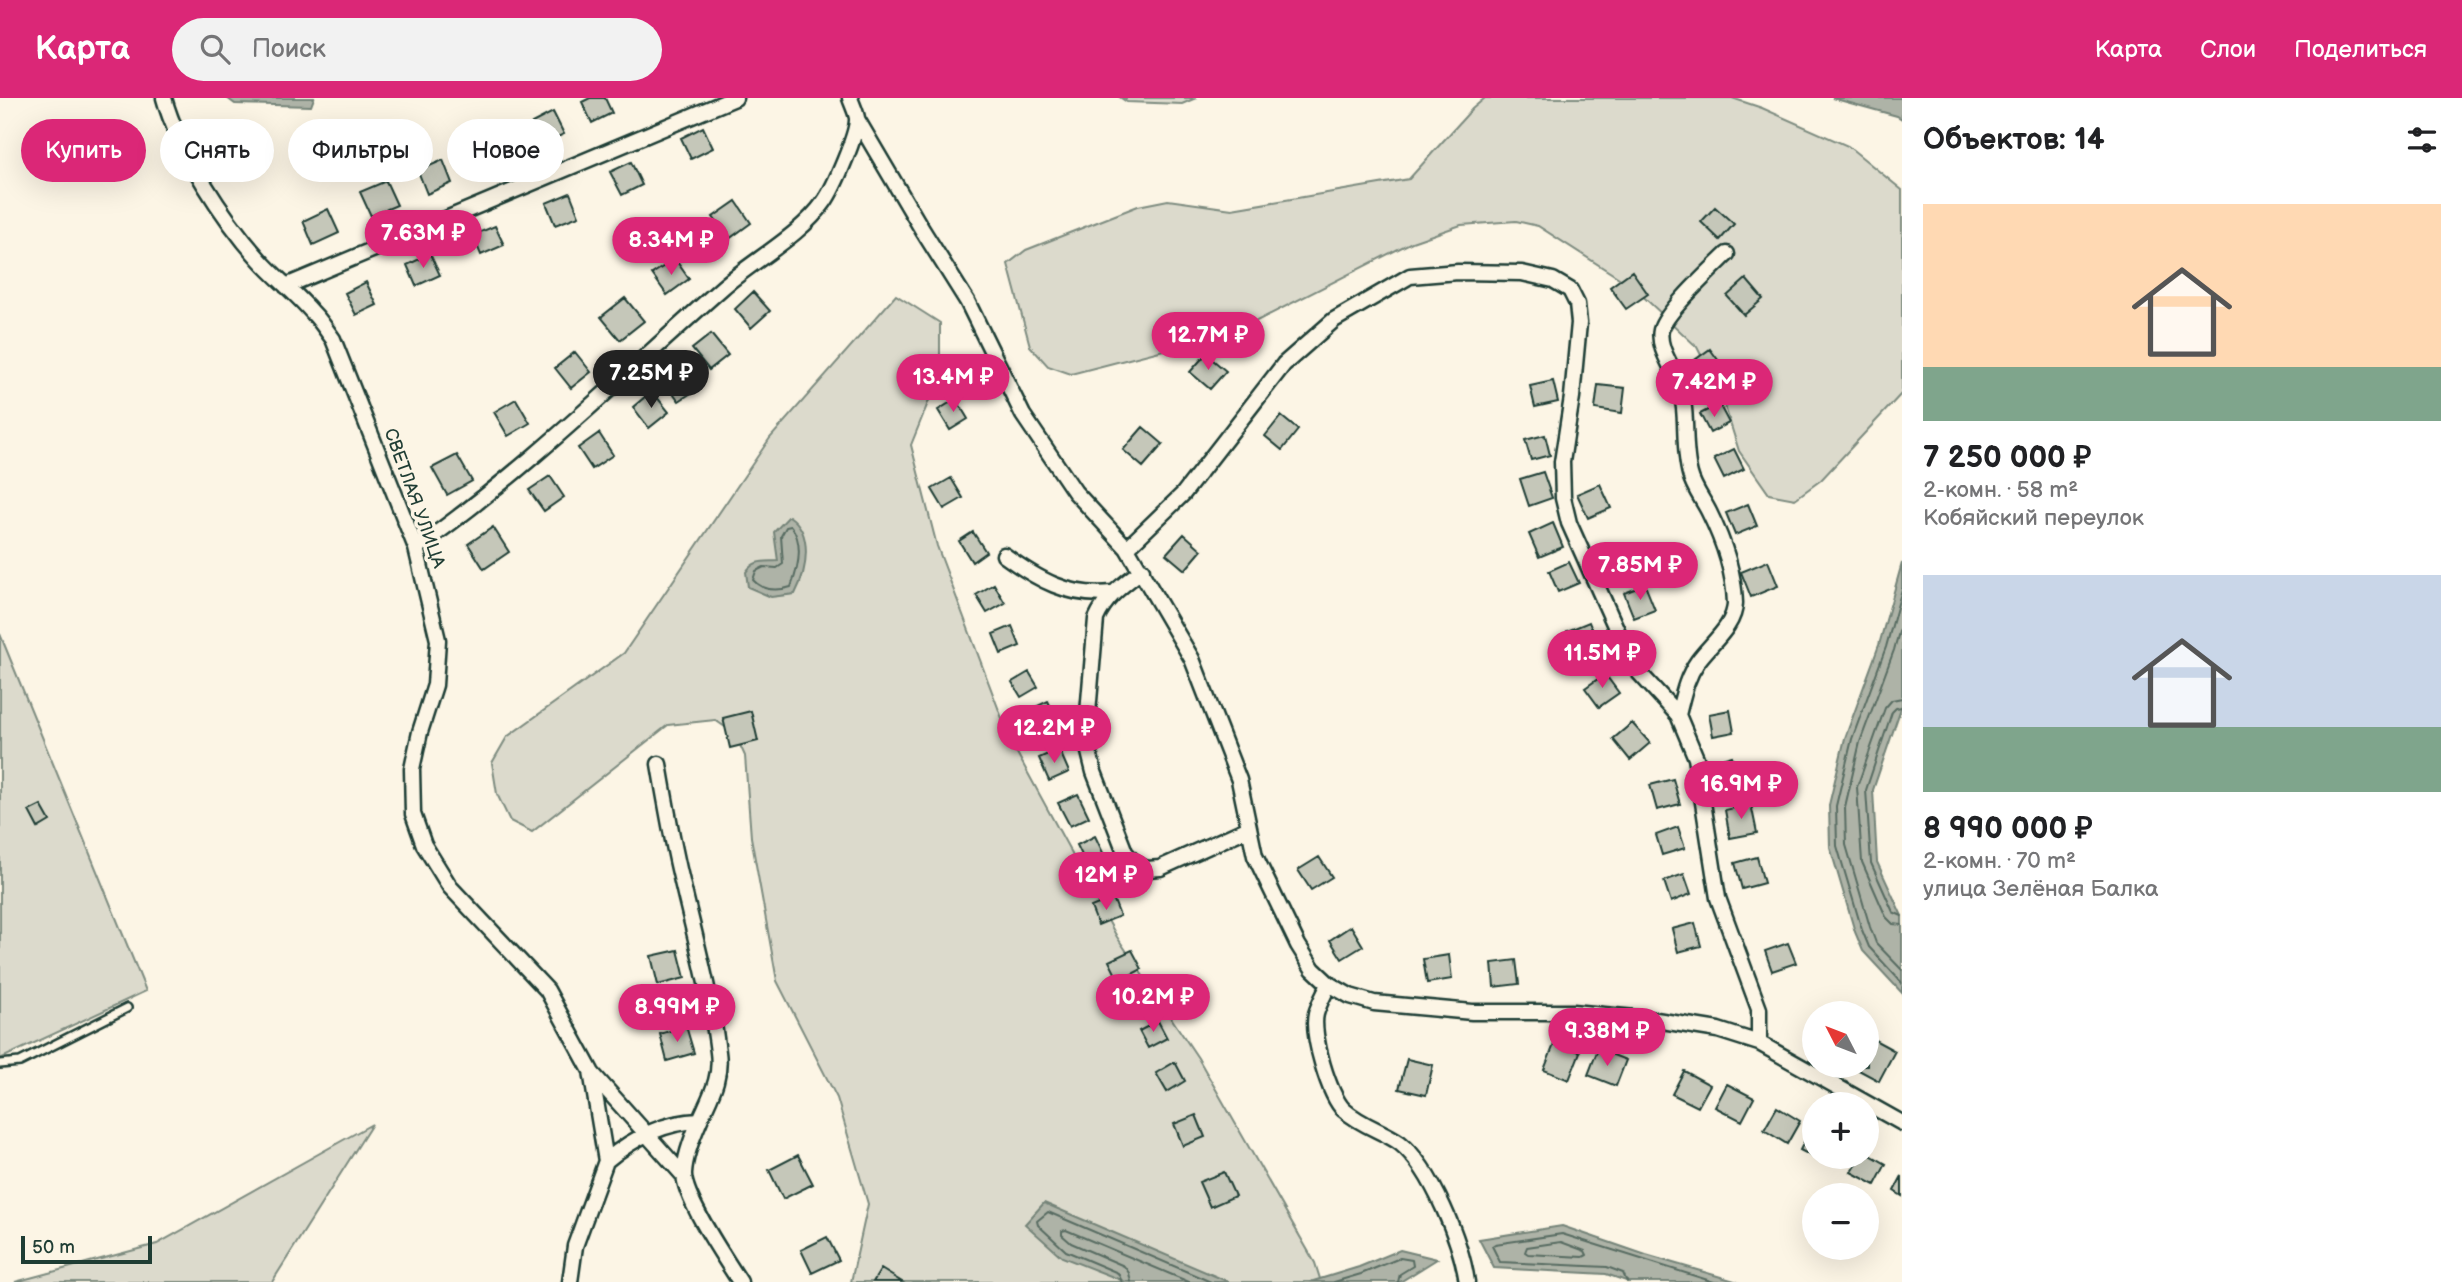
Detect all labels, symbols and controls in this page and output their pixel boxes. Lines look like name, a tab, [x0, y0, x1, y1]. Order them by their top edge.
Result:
search box	[172, 18, 662, 81]
text: Карта	[35, 29, 130, 69]
icon: search	[196, 30, 234, 68]
text: Поиск	[252, 34, 326, 65]
text: Карта	[2095, 35, 2162, 64]
text: Слои	[2200, 35, 2256, 64]
text: Поделиться	[2294, 35, 2427, 64]
chip: Купить	[21, 119, 146, 182]
chip: Снять	[160, 119, 274, 182]
chip: Фильтры	[288, 119, 433, 182]
chip: Новое	[447, 119, 564, 182]
icon: filters	[2403, 121, 2441, 159]
text: Объектов: 14	[1923, 122, 2105, 158]
pin: 7.63M ₽	[358, 211, 488, 270]
pin: 8.34M ₽	[606, 218, 736, 277]
text: 7.63M ₽	[381, 219, 465, 247]
text: 8.34M ₽	[628, 226, 714, 254]
icon: home	[2119, 249, 2245, 375]
pin: 12.7M ₽	[1143, 313, 1273, 372]
text: 12.7M ₽	[1168, 321, 1248, 349]
pin: 7.25M ₽	[586, 350, 716, 410]
pin: 13.4M ₽	[888, 354, 1018, 414]
text: 7.25M ₽	[609, 359, 693, 387]
pin: 7.42M ₽	[1649, 360, 1779, 419]
text: 13.4M ₽	[912, 363, 994, 391]
text: 7.42M ₽	[1672, 368, 1756, 396]
street label: СВЕТЛАЯ УЛИЦА	[380, 426, 450, 571]
text: 7 250 000 ₽	[1923, 440, 2091, 476]
text: 2-комн. · 58 m²	[1923, 476, 2078, 504]
text: Кобяйский переулок	[1923, 504, 2144, 532]
pin: 7.85M ₽	[1575, 542, 1705, 602]
text: 7.85M ₽	[1598, 551, 1682, 579]
icon: home	[2119, 620, 2245, 746]
pin: 11.5M ₽	[1537, 630, 1667, 690]
text: 11.5M ₽	[1563, 639, 1641, 667]
pin: 12.2M ₽	[989, 706, 1119, 765]
text: 12.2M ₽	[1013, 714, 1095, 742]
pin: 16.9M ₽	[1676, 762, 1806, 821]
text: 16.9M ₽	[1700, 770, 1782, 798]
text: 8 990 000 ₽	[1923, 811, 2093, 847]
text: 2-комн. · 70 m²	[1923, 847, 2076, 875]
pin: 12M ₽	[1057, 852, 1155, 912]
text: 12M ₽	[1075, 861, 1137, 889]
text: улица Зелёная Балка	[1923, 875, 2158, 903]
pin: 10.2M ₽	[1088, 974, 1218, 1034]
text: 10.2M ₽	[1112, 983, 1194, 1011]
pin: 8.99M ₽	[612, 984, 742, 1044]
text: 8.99M ₽	[634, 993, 720, 1021]
north arrow	[1802, 1001, 1880, 1078]
map controls	[1802, 1001, 1879, 1260]
pin: 9.38M ₽	[1542, 1009, 1672, 1068]
text: 9.38M ₽	[1564, 1017, 1650, 1045]
button: +	[1802, 1092, 1879, 1169]
button: −	[1802, 1183, 1879, 1260]
scale bar	[21, 1233, 152, 1265]
text: 50 m	[32, 1236, 75, 1259]

